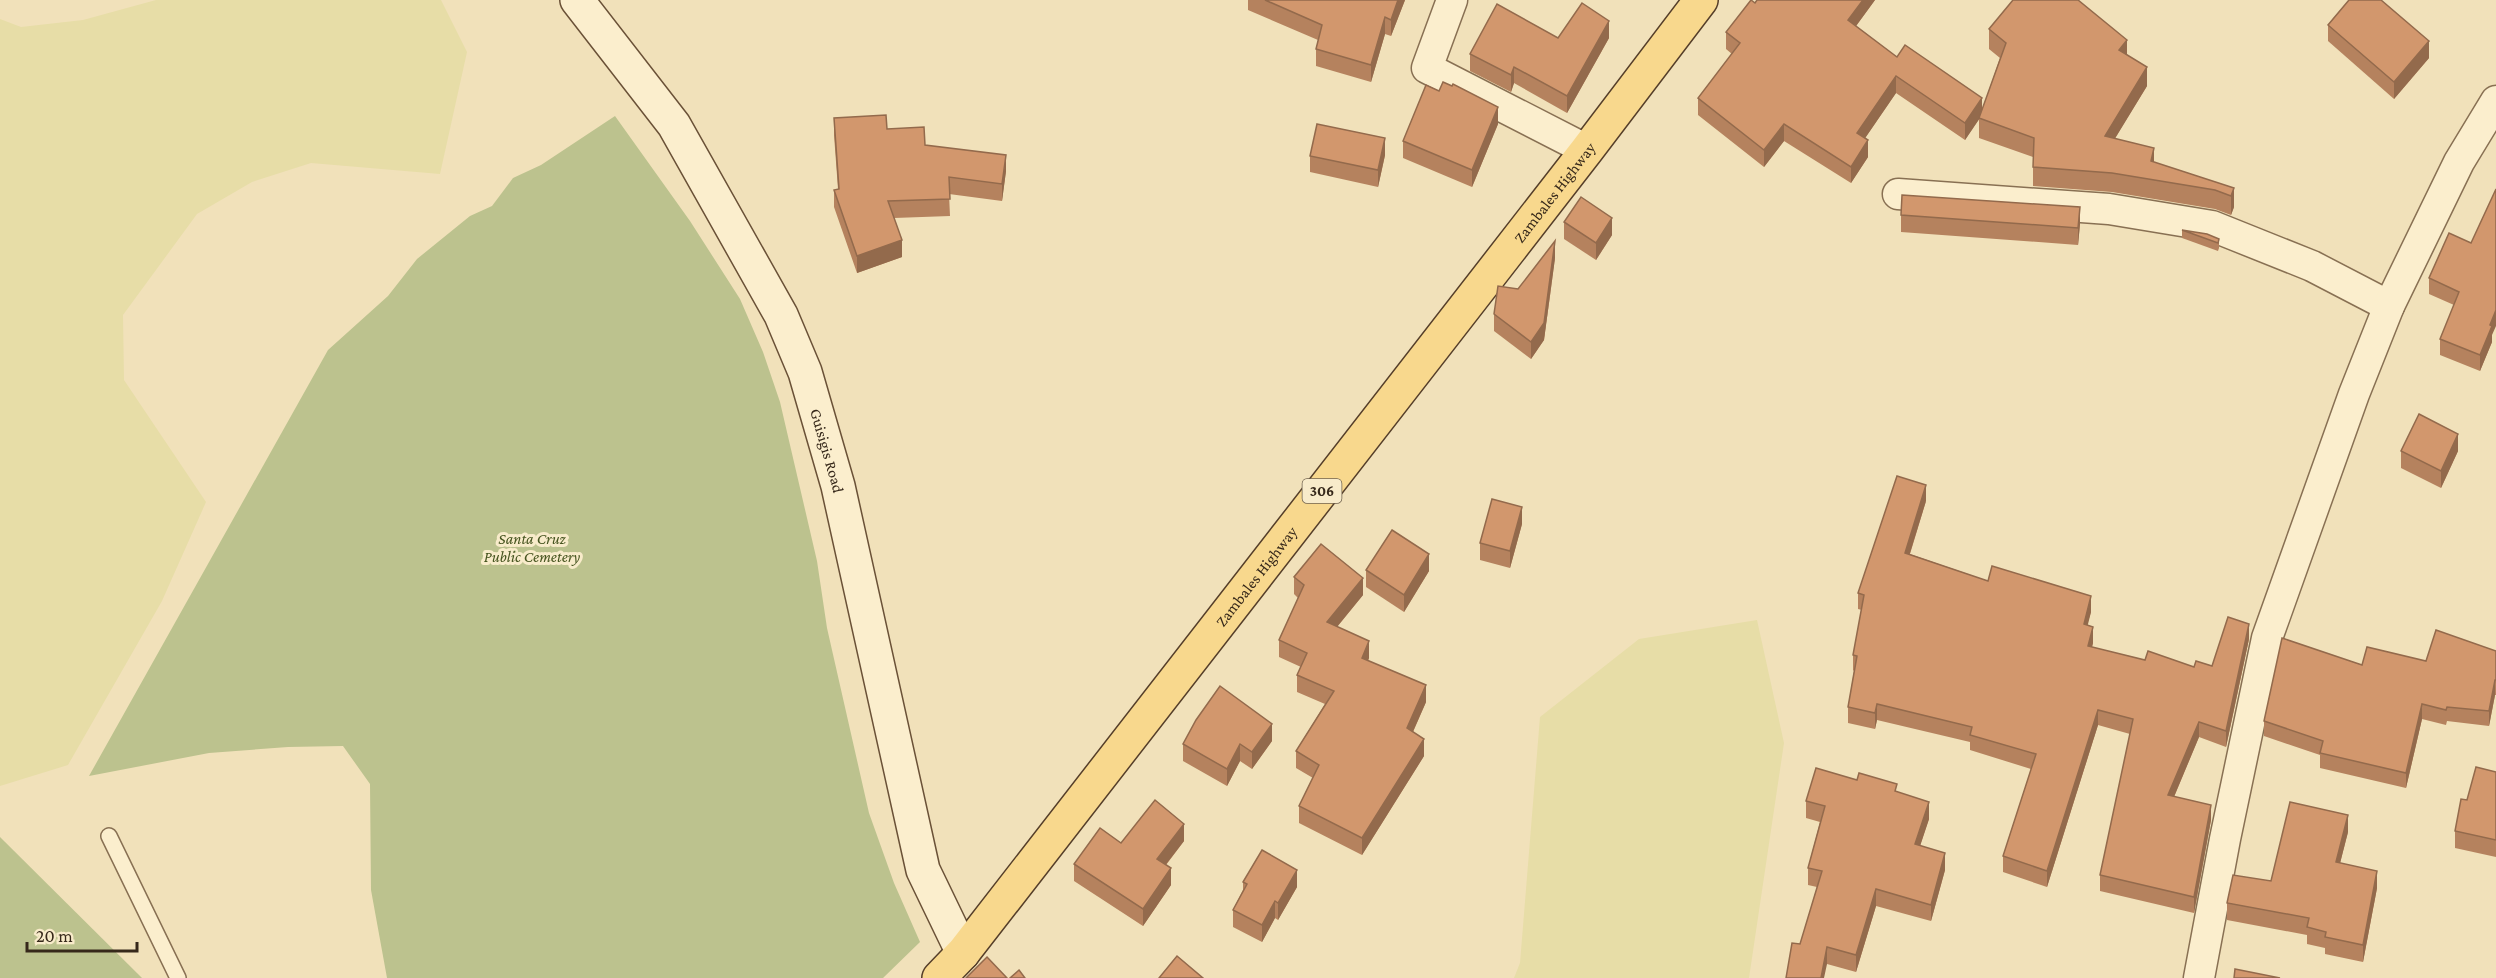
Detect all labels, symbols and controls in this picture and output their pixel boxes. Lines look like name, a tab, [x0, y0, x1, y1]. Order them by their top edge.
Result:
street label: Zambales Highway	[1510, 138, 1599, 246]
street label: Guisigis Road	[808, 407, 848, 495]
road number: 306	[1302, 479, 1342, 503]
street label: Zambales Highway	[1212, 522, 1301, 629]
park label: Santa Cruz Public Cemetery	[484, 530, 581, 566]
scale bar	[27, 915, 136, 953]
text: 20 m	[36, 926, 73, 946]

